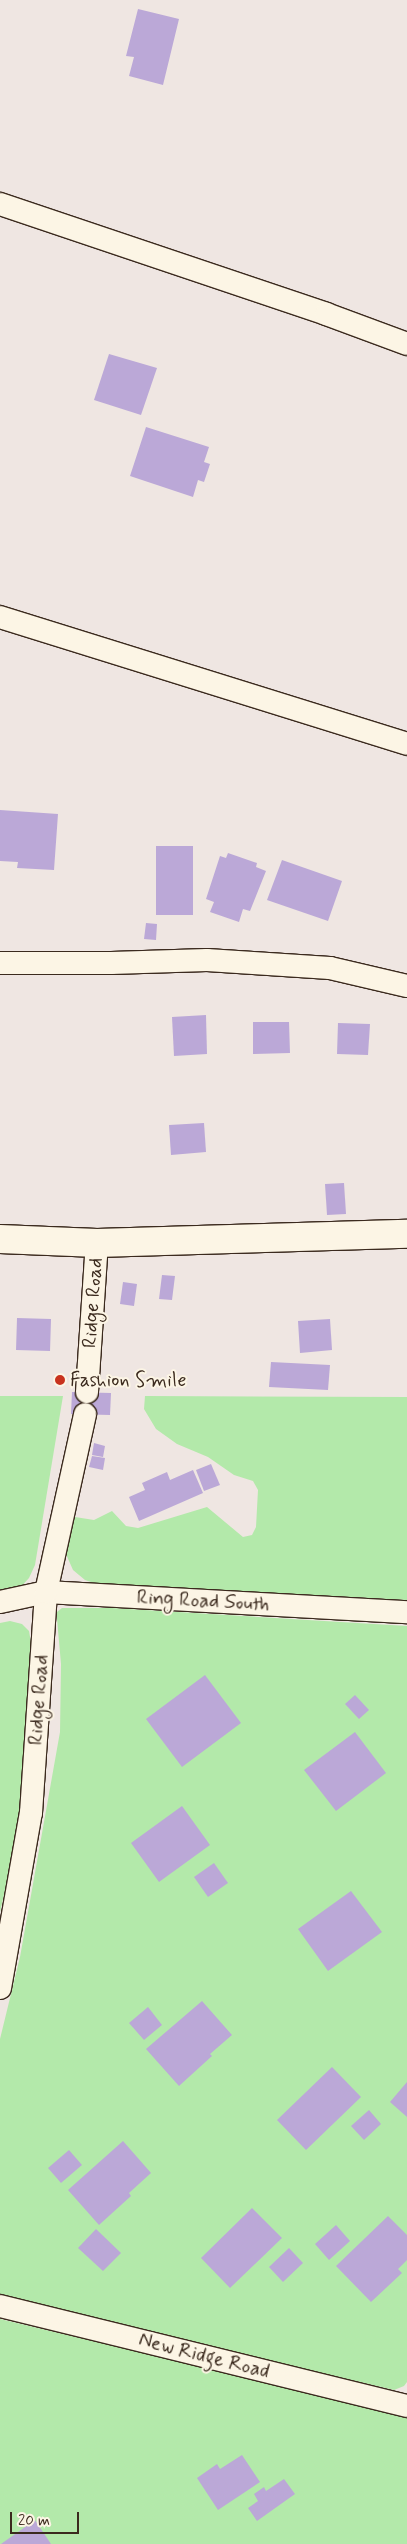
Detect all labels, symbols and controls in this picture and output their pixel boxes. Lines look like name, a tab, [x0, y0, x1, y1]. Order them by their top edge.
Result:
street label: Ridge Road	[78, 1257, 108, 1349]
place label: Fashion Smile	[70, 1368, 183, 1392]
marker: Fashion Smile	[54, 1374, 66, 1386]
street label: Ring Road South	[137, 1586, 269, 1616]
street label: Ridge Road	[24, 1654, 54, 1746]
street label: New Ridge Road	[137, 2328, 271, 2384]
scale bar	[12, 2502, 81, 2534]
text: 20 m	[18, 2511, 50, 2531]

